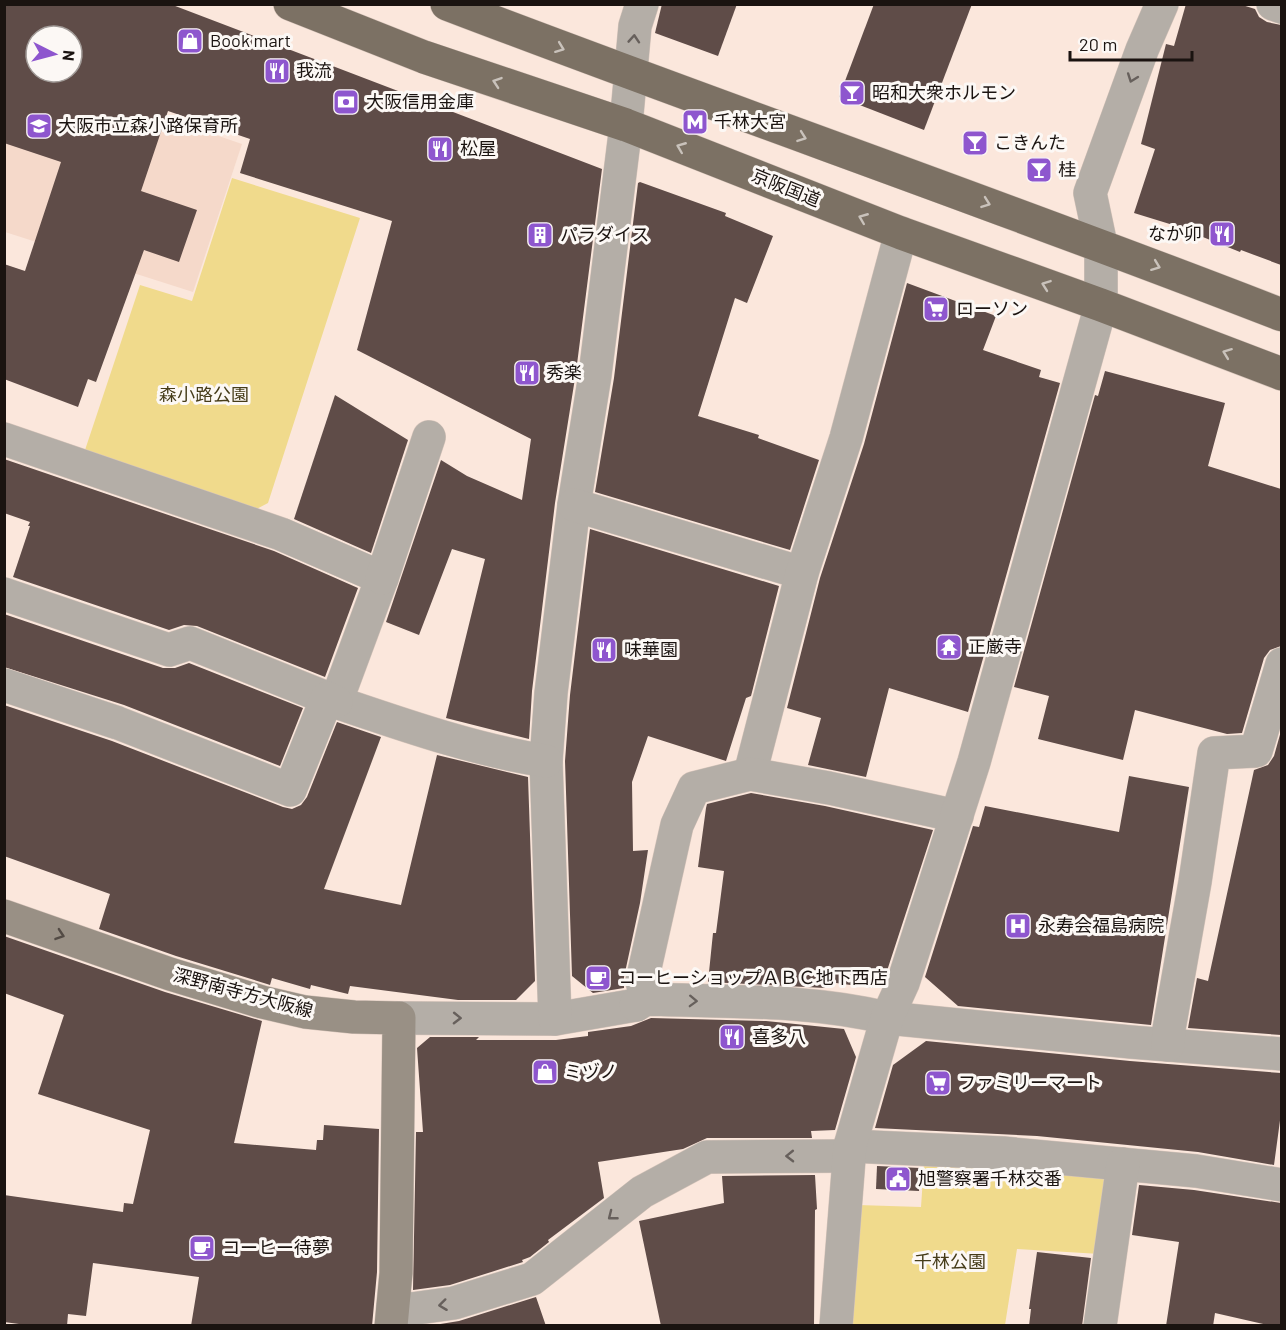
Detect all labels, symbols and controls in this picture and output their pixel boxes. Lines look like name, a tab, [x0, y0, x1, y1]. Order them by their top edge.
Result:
north arrow	[24, 24, 84, 84]
scale bar	[1070, 24, 1192, 62]
shop icon: Book mart	[175, 26, 205, 56]
place label: Book mart	[210, 29, 291, 51]
text: 20 m	[1079, 33, 1117, 55]
one-way arrow	[628, 35, 641, 44]
one-way arrow	[554, 41, 565, 53]
text: N	[59, 49, 79, 62]
restaurant icon: 我流	[262, 56, 292, 86]
place label: 我流	[296, 59, 332, 81]
one-way arrow	[1126, 72, 1139, 83]
one-way arrow	[492, 76, 503, 89]
bar icon: 昭和大衆ホルモン	[837, 78, 867, 108]
place label: 昭和大衆ホルモン	[872, 81, 1016, 103]
bank icon: 大阪信用金庫	[331, 87, 361, 117]
place label: 大阪信用金庫	[366, 90, 474, 112]
metro station icon: 千林大宮	[680, 107, 710, 137]
place label: 千林大宮	[714, 110, 786, 132]
school or university icon: 大阪市立森小路保育所	[24, 111, 54, 141]
place label: 大阪市立森小路保育所	[58, 114, 238, 136]
bar icon: こきんた	[960, 128, 990, 158]
one-way arrow	[797, 129, 807, 142]
place label: こきんた	[994, 131, 1066, 153]
restaurant icon: 松屋	[425, 134, 455, 164]
place label: 松屋	[460, 137, 496, 159]
one-way arrow	[677, 141, 687, 154]
bar icon: 桂	[1024, 155, 1054, 185]
place label: 桂	[1058, 158, 1076, 180]
street label: 京阪国道	[749, 163, 824, 211]
one-way arrow	[980, 196, 991, 208]
one-way arrow	[858, 213, 869, 225]
restaurant icon: なか卯	[1207, 219, 1237, 249]
building icon: パラダイス	[525, 220, 555, 250]
place label: なか卯	[1148, 222, 1202, 244]
place label: パラダイス	[560, 223, 649, 245]
one-way arrow	[1149, 259, 1160, 271]
one-way arrow	[1041, 280, 1052, 293]
supermarket icon: ローソン	[921, 294, 951, 324]
place label: ローソン	[956, 297, 1028, 319]
one-way arrow	[1222, 348, 1233, 361]
restaurant icon: 秀楽	[512, 358, 542, 388]
place label: 秀楽	[546, 361, 582, 383]
park label: 森小路公園	[159, 383, 249, 405]
temple icon: 正厳寺	[934, 632, 964, 662]
restaurant icon: 味華園	[589, 635, 619, 665]
place label: 正厳寺	[968, 635, 1022, 657]
place label: 味華園	[624, 638, 678, 660]
hospital icon: 永寿会福島病院	[1003, 911, 1033, 941]
place label: 永寿会福島病院	[1038, 914, 1164, 936]
one-way arrow	[54, 928, 65, 941]
street label: 深野南寺方大阪線	[171, 963, 316, 1021]
cafe icon: コーヒーショップＡＢＣ地下西店	[583, 963, 613, 993]
place label: コーヒーショップＡＢＣ地下西店	[618, 966, 888, 988]
one-way arrow	[688, 994, 697, 1007]
one-way arrow	[453, 1012, 462, 1024]
restaurant icon: 喜多八	[717, 1022, 747, 1052]
place label: 喜多八	[752, 1025, 806, 1047]
shop icon: ミヅノ	[530, 1057, 560, 1087]
place label: ミヅノ	[564, 1060, 617, 1082]
supermarket icon: ファミリーマート	[923, 1068, 953, 1098]
place label: ファミリーマート	[958, 1071, 1102, 1093]
one-way arrow	[786, 1150, 795, 1163]
public building icon: 旭警察署千林交番	[883, 1164, 913, 1194]
place label: 旭警察署千林交番	[918, 1167, 1062, 1189]
one-way arrow	[608, 1208, 619, 1219]
cafe icon: コーヒー待夢	[187, 1233, 217, 1263]
place label: コーヒー待夢	[222, 1236, 330, 1258]
park label: 千林公園	[914, 1250, 986, 1272]
one-way arrow	[439, 1298, 448, 1311]

